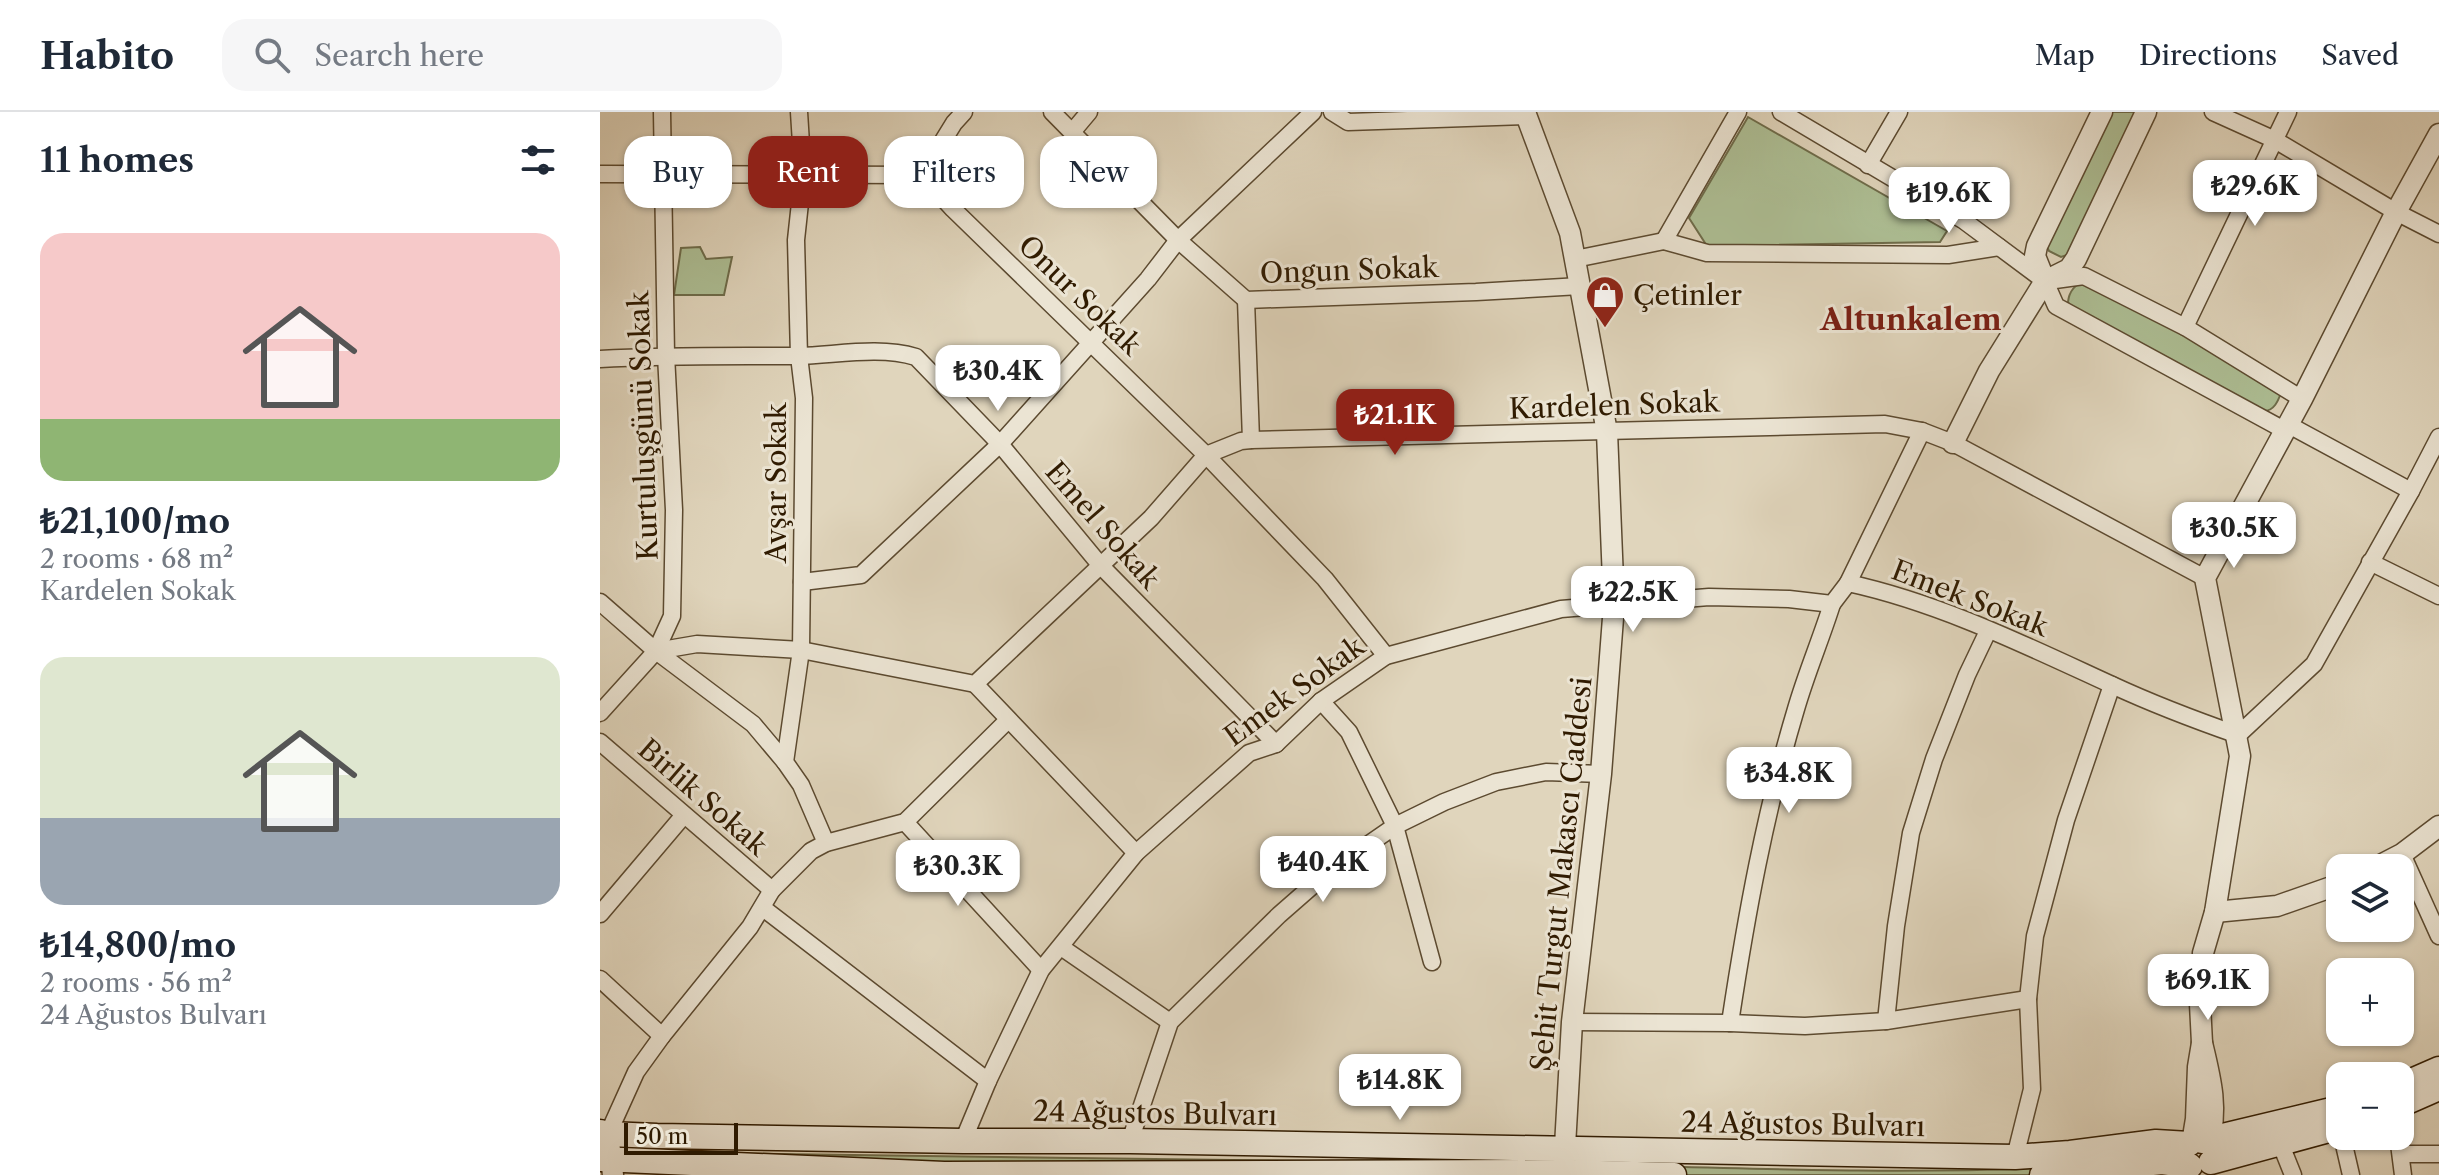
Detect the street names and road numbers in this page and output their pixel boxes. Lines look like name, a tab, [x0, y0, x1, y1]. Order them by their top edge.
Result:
street label: Onur Sokak	[1012, 228, 1150, 363]
street label: Ongun Sokak	[1259, 250, 1441, 290]
street label: Kurtuluşgünü Sokak	[621, 289, 665, 561]
street label: Kardelen Sokak	[1508, 384, 1721, 426]
street label: Avşar Sokak	[759, 401, 793, 564]
street label: Emel Sokak	[1039, 454, 1169, 597]
street label: Emek Sokak	[1887, 553, 2055, 644]
street label: Emek Sokak	[1217, 628, 1372, 753]
street label: Şehit Turgut Makascı Caddesi	[1523, 675, 1599, 1073]
street label: Birlik Sokak	[631, 732, 776, 864]
street label: 24 Ağustos Bulvarı	[1033, 1094, 1277, 1132]
street label: 24 Ağustos Bulvarı	[1681, 1105, 1925, 1143]

